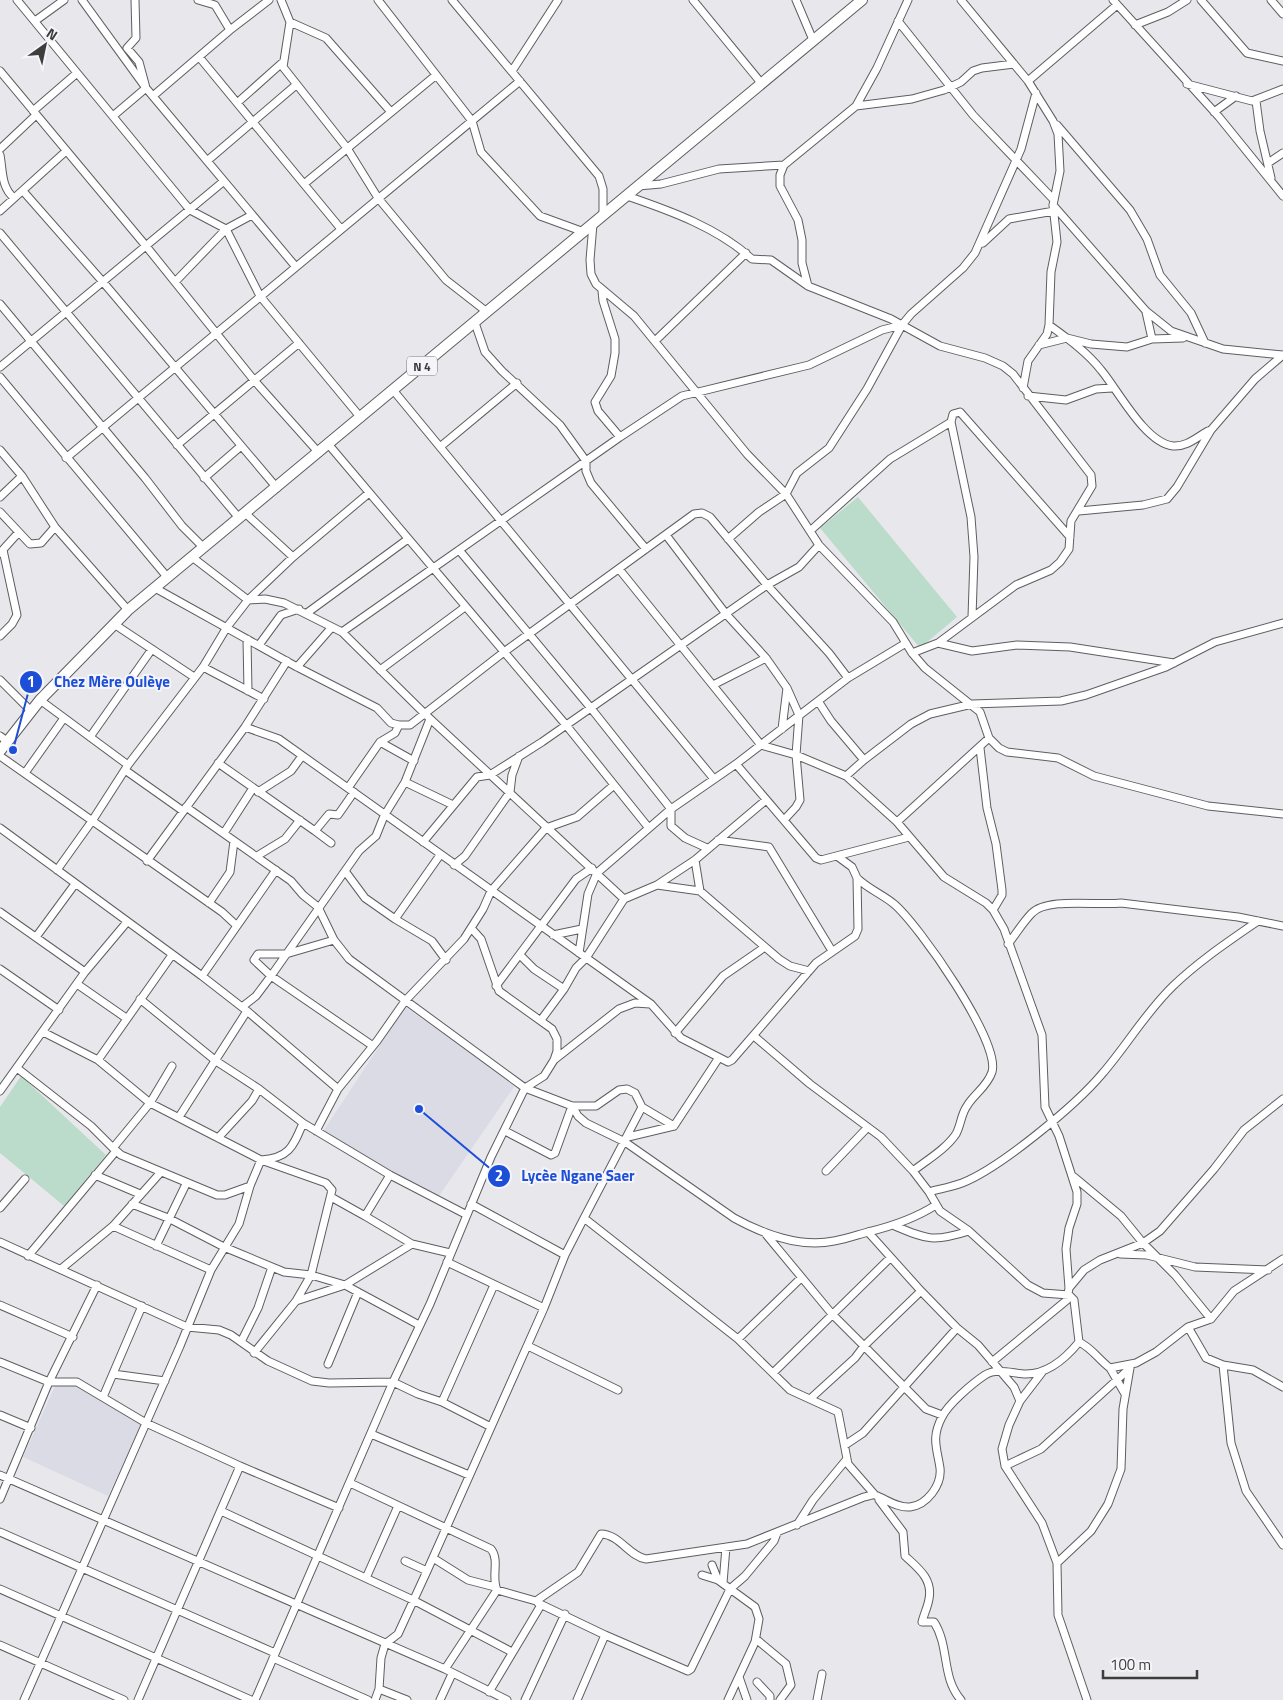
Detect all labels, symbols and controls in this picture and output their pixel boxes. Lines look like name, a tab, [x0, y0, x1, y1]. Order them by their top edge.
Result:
north arrow	[20, 20, 70, 70]
text: N	[43, 22, 62, 45]
road number: N 4	[407, 356, 437, 376]
callout: Chez Mère Oulèye	[19, 667, 180, 697]
text: 1	[27, 670, 35, 693]
text: Chez Mère Oulèye	[54, 670, 170, 693]
callout: Lycèe Ngane Saer	[487, 1161, 645, 1191]
text: 2	[495, 1164, 503, 1187]
text: Lycèe Ngane Saer	[521, 1164, 635, 1187]
scale bar	[1103, 1648, 1197, 1680]
text: 100 m	[1110, 1653, 1151, 1676]

